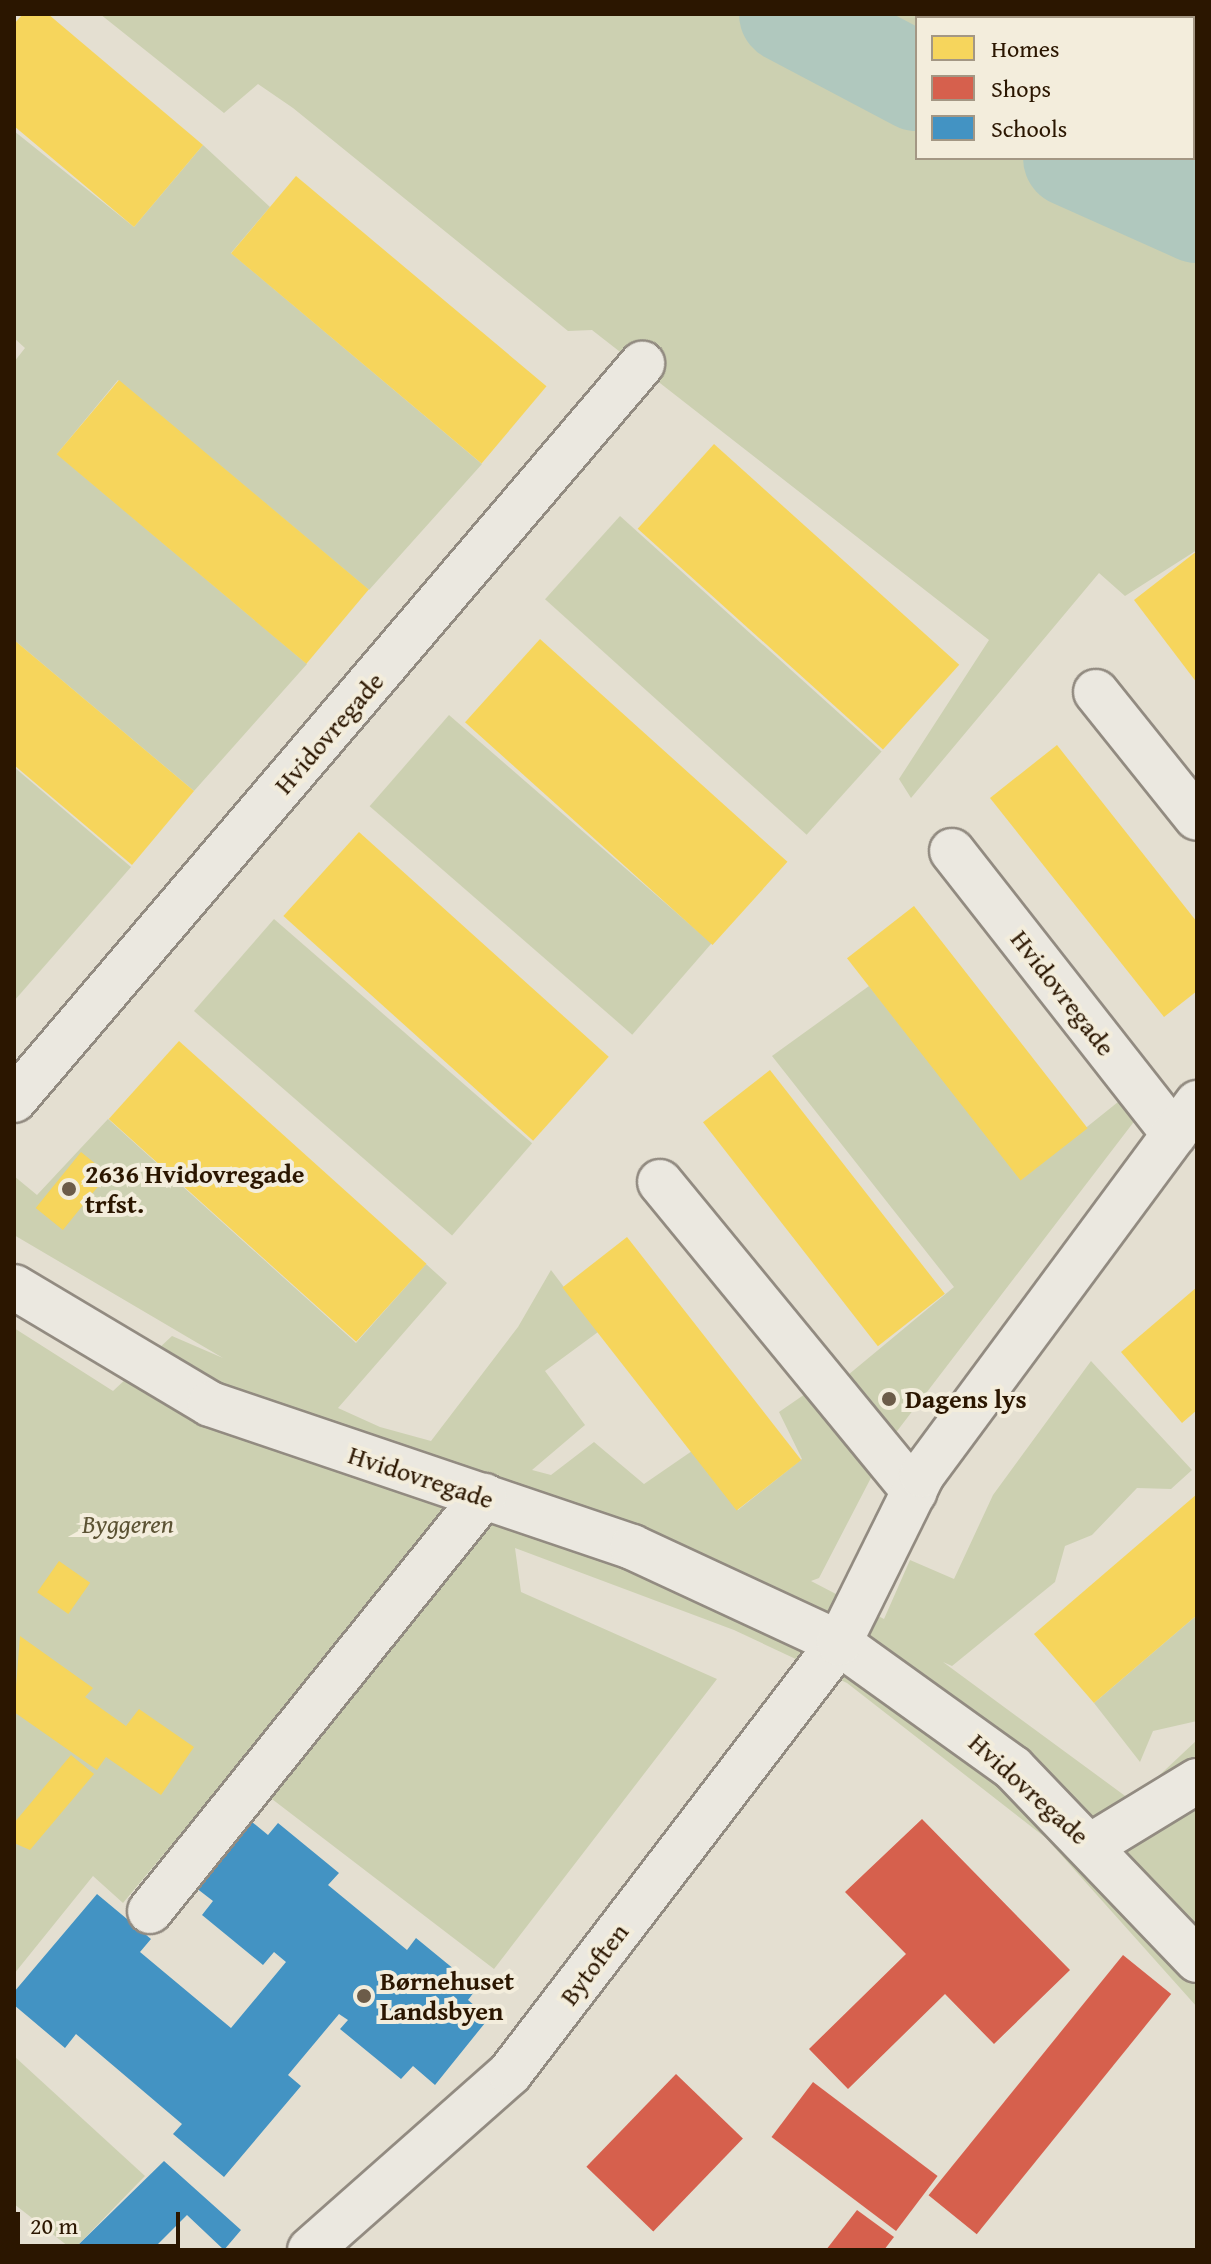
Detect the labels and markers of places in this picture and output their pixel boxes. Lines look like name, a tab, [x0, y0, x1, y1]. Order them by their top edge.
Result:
place label: 2636 Hvidovregade trfst.	[85, 1158, 305, 1220]
marker: 2636 Hvidovregade trfst.	[60, 1180, 78, 1198]
place label: Dagens lys	[905, 1383, 1027, 1415]
marker: Dagens lys	[880, 1390, 898, 1408]
place label: Børnehuset Landsbyen	[380, 1965, 514, 2026]
marker: Børnehuset Landsbyen	[355, 1987, 373, 2005]

